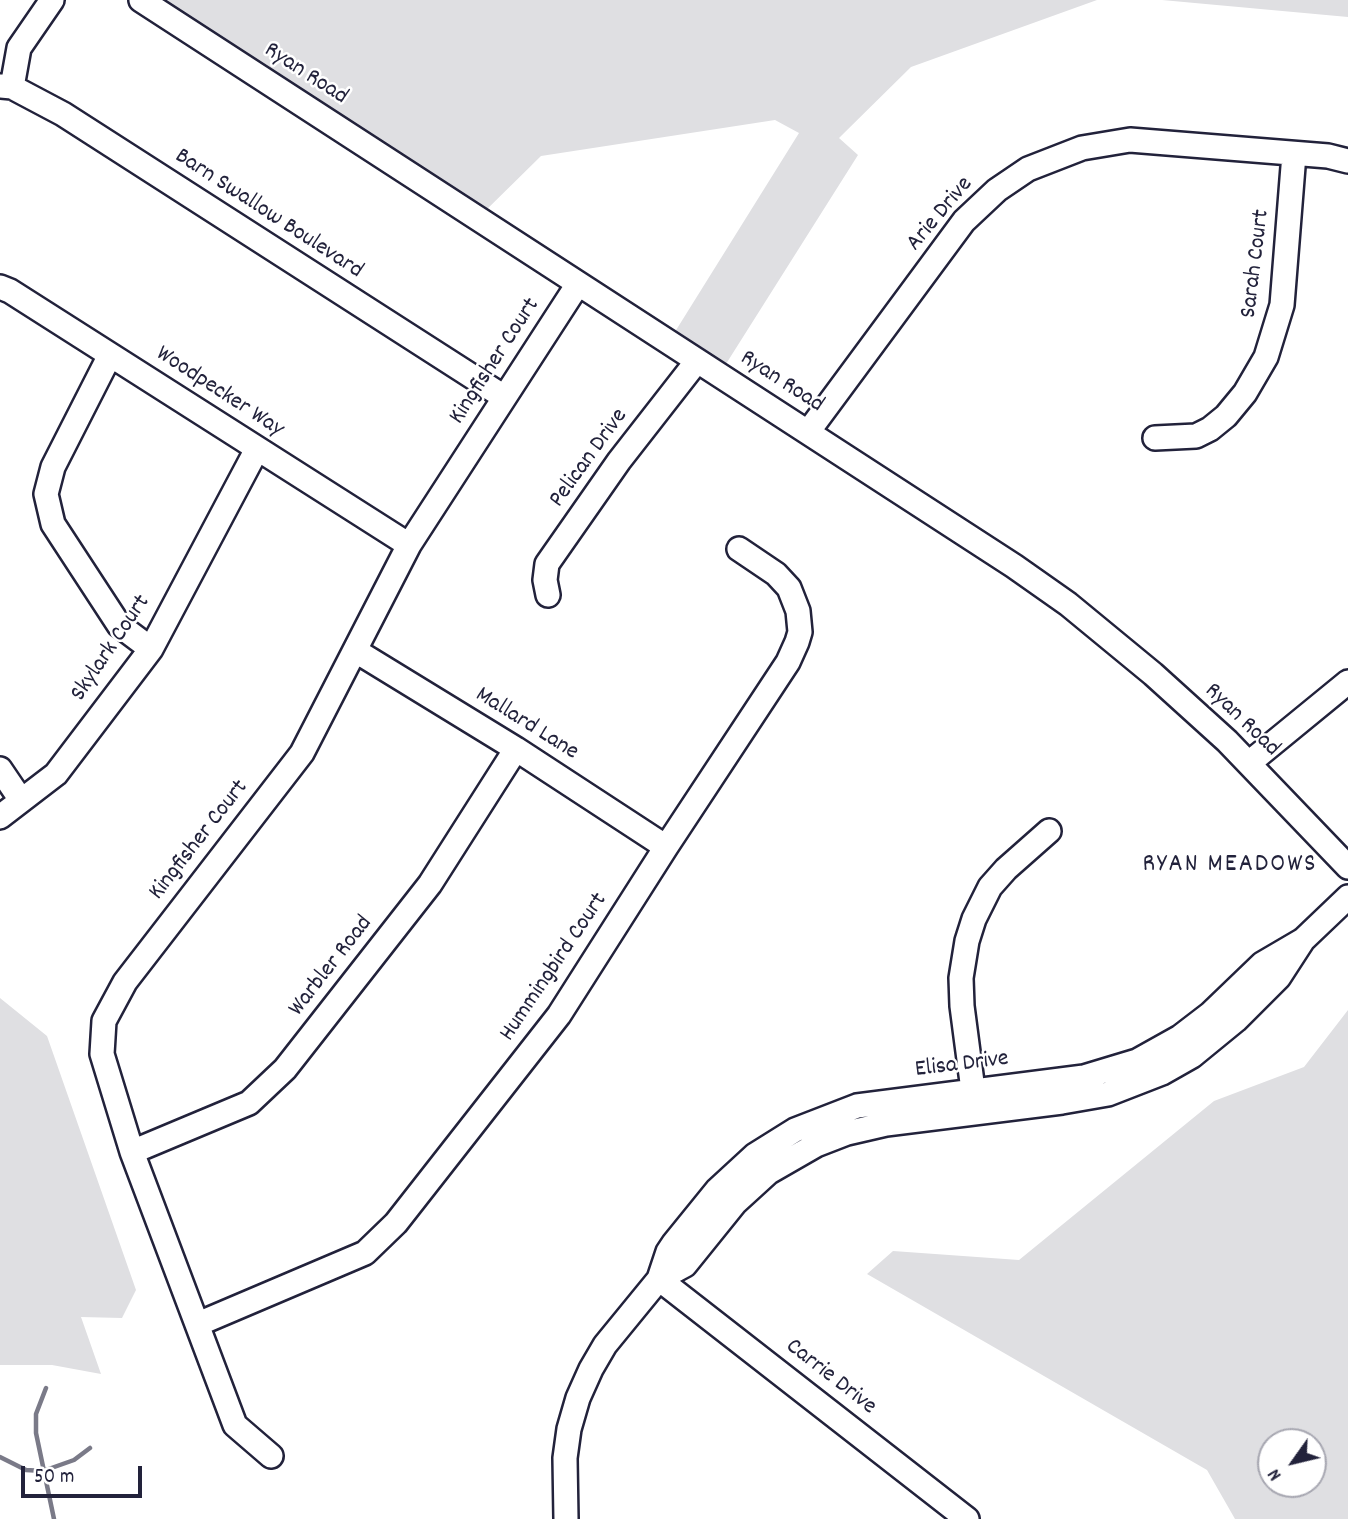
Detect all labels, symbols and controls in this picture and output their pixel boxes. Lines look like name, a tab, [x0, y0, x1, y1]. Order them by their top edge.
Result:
street label: Ryan Road	[258, 37, 352, 113]
street label: Barn Swallow Boulevard	[169, 143, 367, 287]
street label: Arie Drive	[901, 172, 981, 258]
street label: Sarah Court	[1236, 208, 1278, 320]
street label: Kingfisher Court	[444, 293, 548, 431]
street label: Woodpecker Way	[149, 341, 289, 445]
street label: Ryan Road	[734, 345, 828, 421]
street label: Pelican Drive	[544, 404, 636, 514]
street label: Skylark Court	[66, 590, 158, 708]
street label: Ryan Road	[1197, 678, 1285, 764]
street label: Mallard Lane	[469, 682, 583, 768]
street label: Kingfisher Court	[144, 775, 256, 907]
district label: RYAN MEADOWS	[1144, 850, 1316, 882]
street label: Hummingbird Court	[495, 888, 615, 1048]
street label: Warbler Road	[284, 911, 380, 1023]
street label: Elisa Drive	[914, 1046, 1010, 1086]
street label: Carrie Drive	[779, 1334, 881, 1422]
north arrow	[1257, 1428, 1327, 1498]
scale bar	[24, 1452, 145, 1496]
text: N	[1262, 1462, 1290, 1485]
text: 50 m	[34, 1463, 74, 1493]

